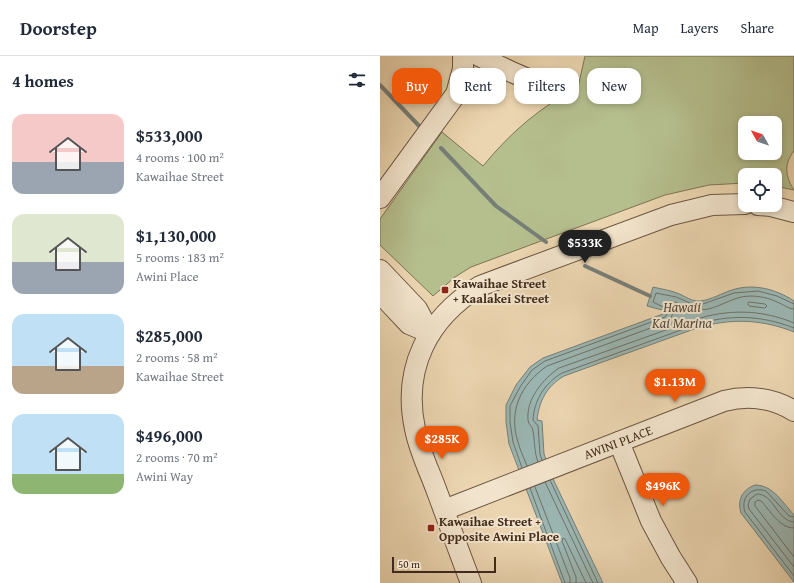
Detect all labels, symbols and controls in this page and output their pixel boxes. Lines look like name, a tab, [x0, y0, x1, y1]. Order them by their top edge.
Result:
text: Doorstep	[20, 14, 97, 42]
text: Map	[633, 18, 659, 38]
text: Layers	[681, 18, 719, 38]
text: Share	[741, 18, 774, 38]
text: 4 homes	[12, 68, 74, 93]
chip: Buy	[392, 68, 442, 104]
chip: Rent	[450, 68, 506, 104]
chip: Filters	[514, 68, 579, 104]
chip: New	[587, 68, 641, 104]
icon: filters	[346, 69, 368, 91]
north arrow	[738, 116, 782, 160]
map controls	[738, 116, 782, 212]
text: $533,000	[136, 123, 202, 148]
icon: home	[44, 130, 92, 178]
text: 4 rooms · 100 m²	[136, 148, 224, 167]
text: Kawaihae Street	[136, 167, 224, 186]
button: locate	[738, 168, 782, 212]
text: $1,130,000	[136, 223, 216, 248]
icon: home	[44, 230, 92, 278]
pin: $533K	[557, 230, 613, 264]
text: $533K	[567, 233, 603, 252]
text: 5 rooms · 183 m²	[136, 248, 224, 267]
text: Awini Place	[136, 267, 199, 286]
place label: Kawaihae Street + Kaalakei Street	[453, 274, 549, 308]
marker: Kawaihae Street + Kaalakei Street	[440, 285, 450, 295]
water label: Hawaii Kai Marina	[651, 297, 713, 333]
text: $285,000	[136, 323, 202, 348]
icon: home	[44, 330, 92, 378]
text: 2 rooms · 58 m²	[136, 348, 218, 367]
text: Kawaihae Street	[136, 367, 224, 386]
pin: $1.13M	[642, 369, 708, 403]
text: $1.13M	[654, 372, 696, 391]
street label: AWINI PLACE	[581, 421, 656, 464]
text: $496,000	[136, 423, 202, 448]
pin: $285K	[414, 426, 470, 460]
text: $285K	[424, 429, 460, 448]
icon: home	[44, 430, 92, 478]
text: 2 rooms · 70 m²	[136, 448, 218, 467]
text: Awini Way	[136, 467, 193, 486]
pin: $496K	[635, 473, 691, 507]
text: $496K	[645, 476, 681, 495]
place label: Kawaihae Street + Opposite Awini Place	[439, 512, 559, 546]
marker: Kawaihae Street + Opposite Awini Place	[426, 523, 436, 533]
scale bar	[392, 555, 496, 574]
text: 50 m	[398, 556, 420, 572]

